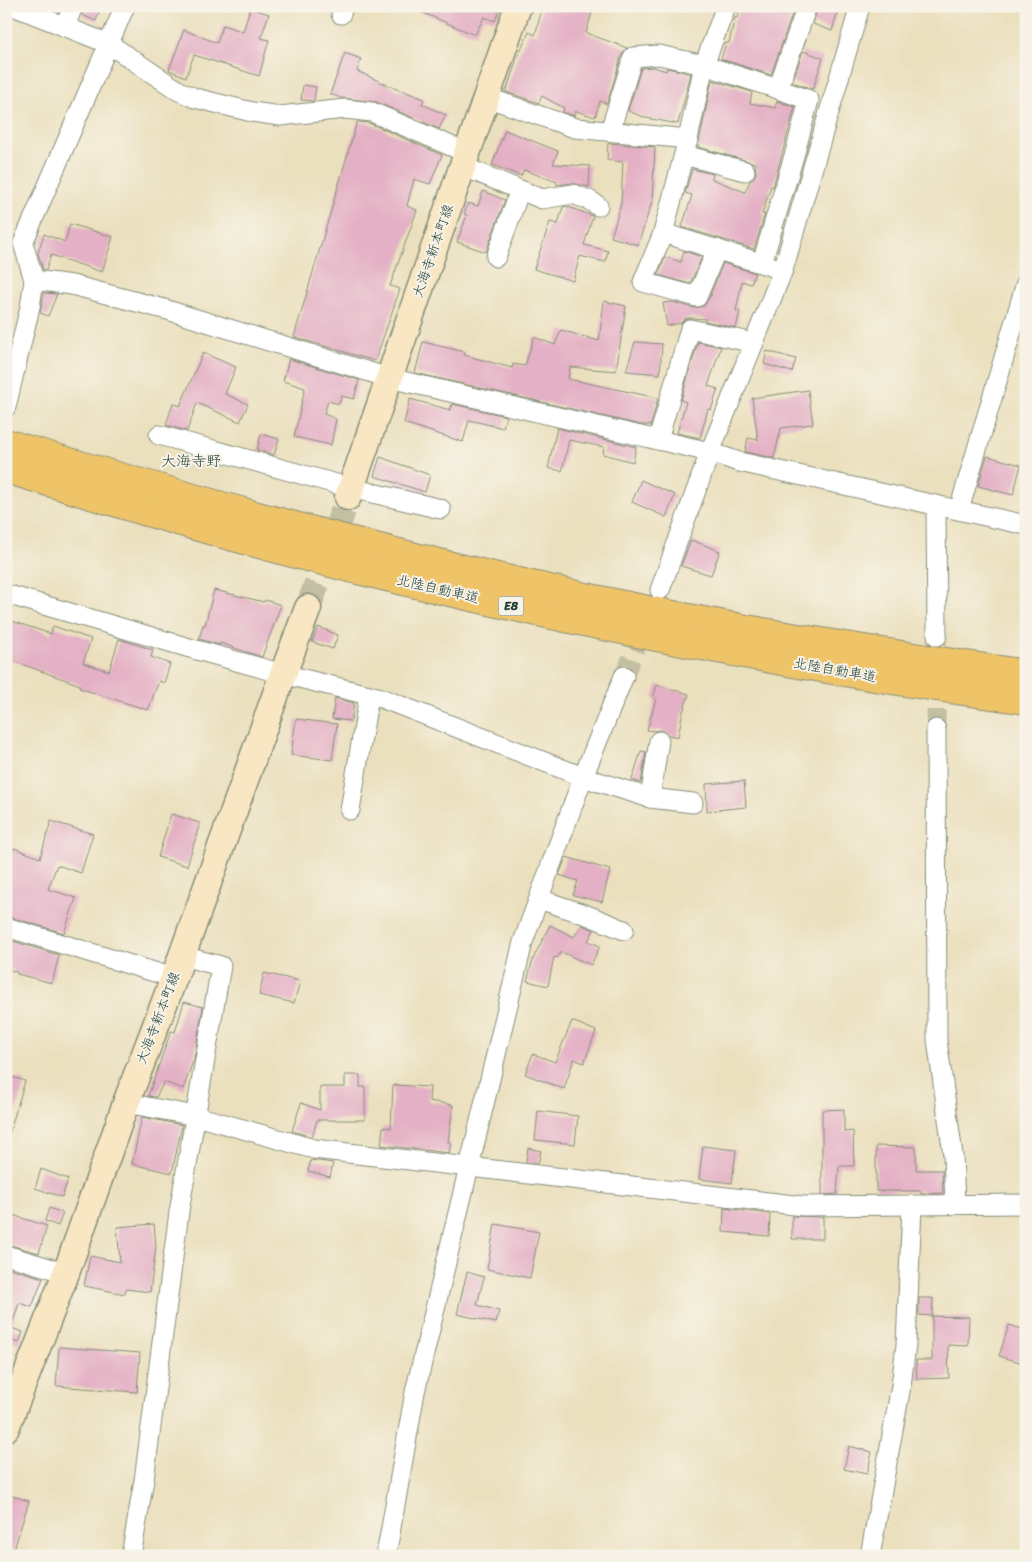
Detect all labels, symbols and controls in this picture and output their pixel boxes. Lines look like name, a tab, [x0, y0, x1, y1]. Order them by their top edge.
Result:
street label: 大海寺新本町線	[405, 201, 461, 301]
district label: 大海寺野	[161, 448, 221, 474]
street label: 北陸自動車道	[394, 567, 482, 611]
road number: E8	[498, 596, 524, 616]
street label: 北陸自動車道	[791, 650, 879, 690]
street label: 大海寺新本町線	[129, 968, 187, 1068]

